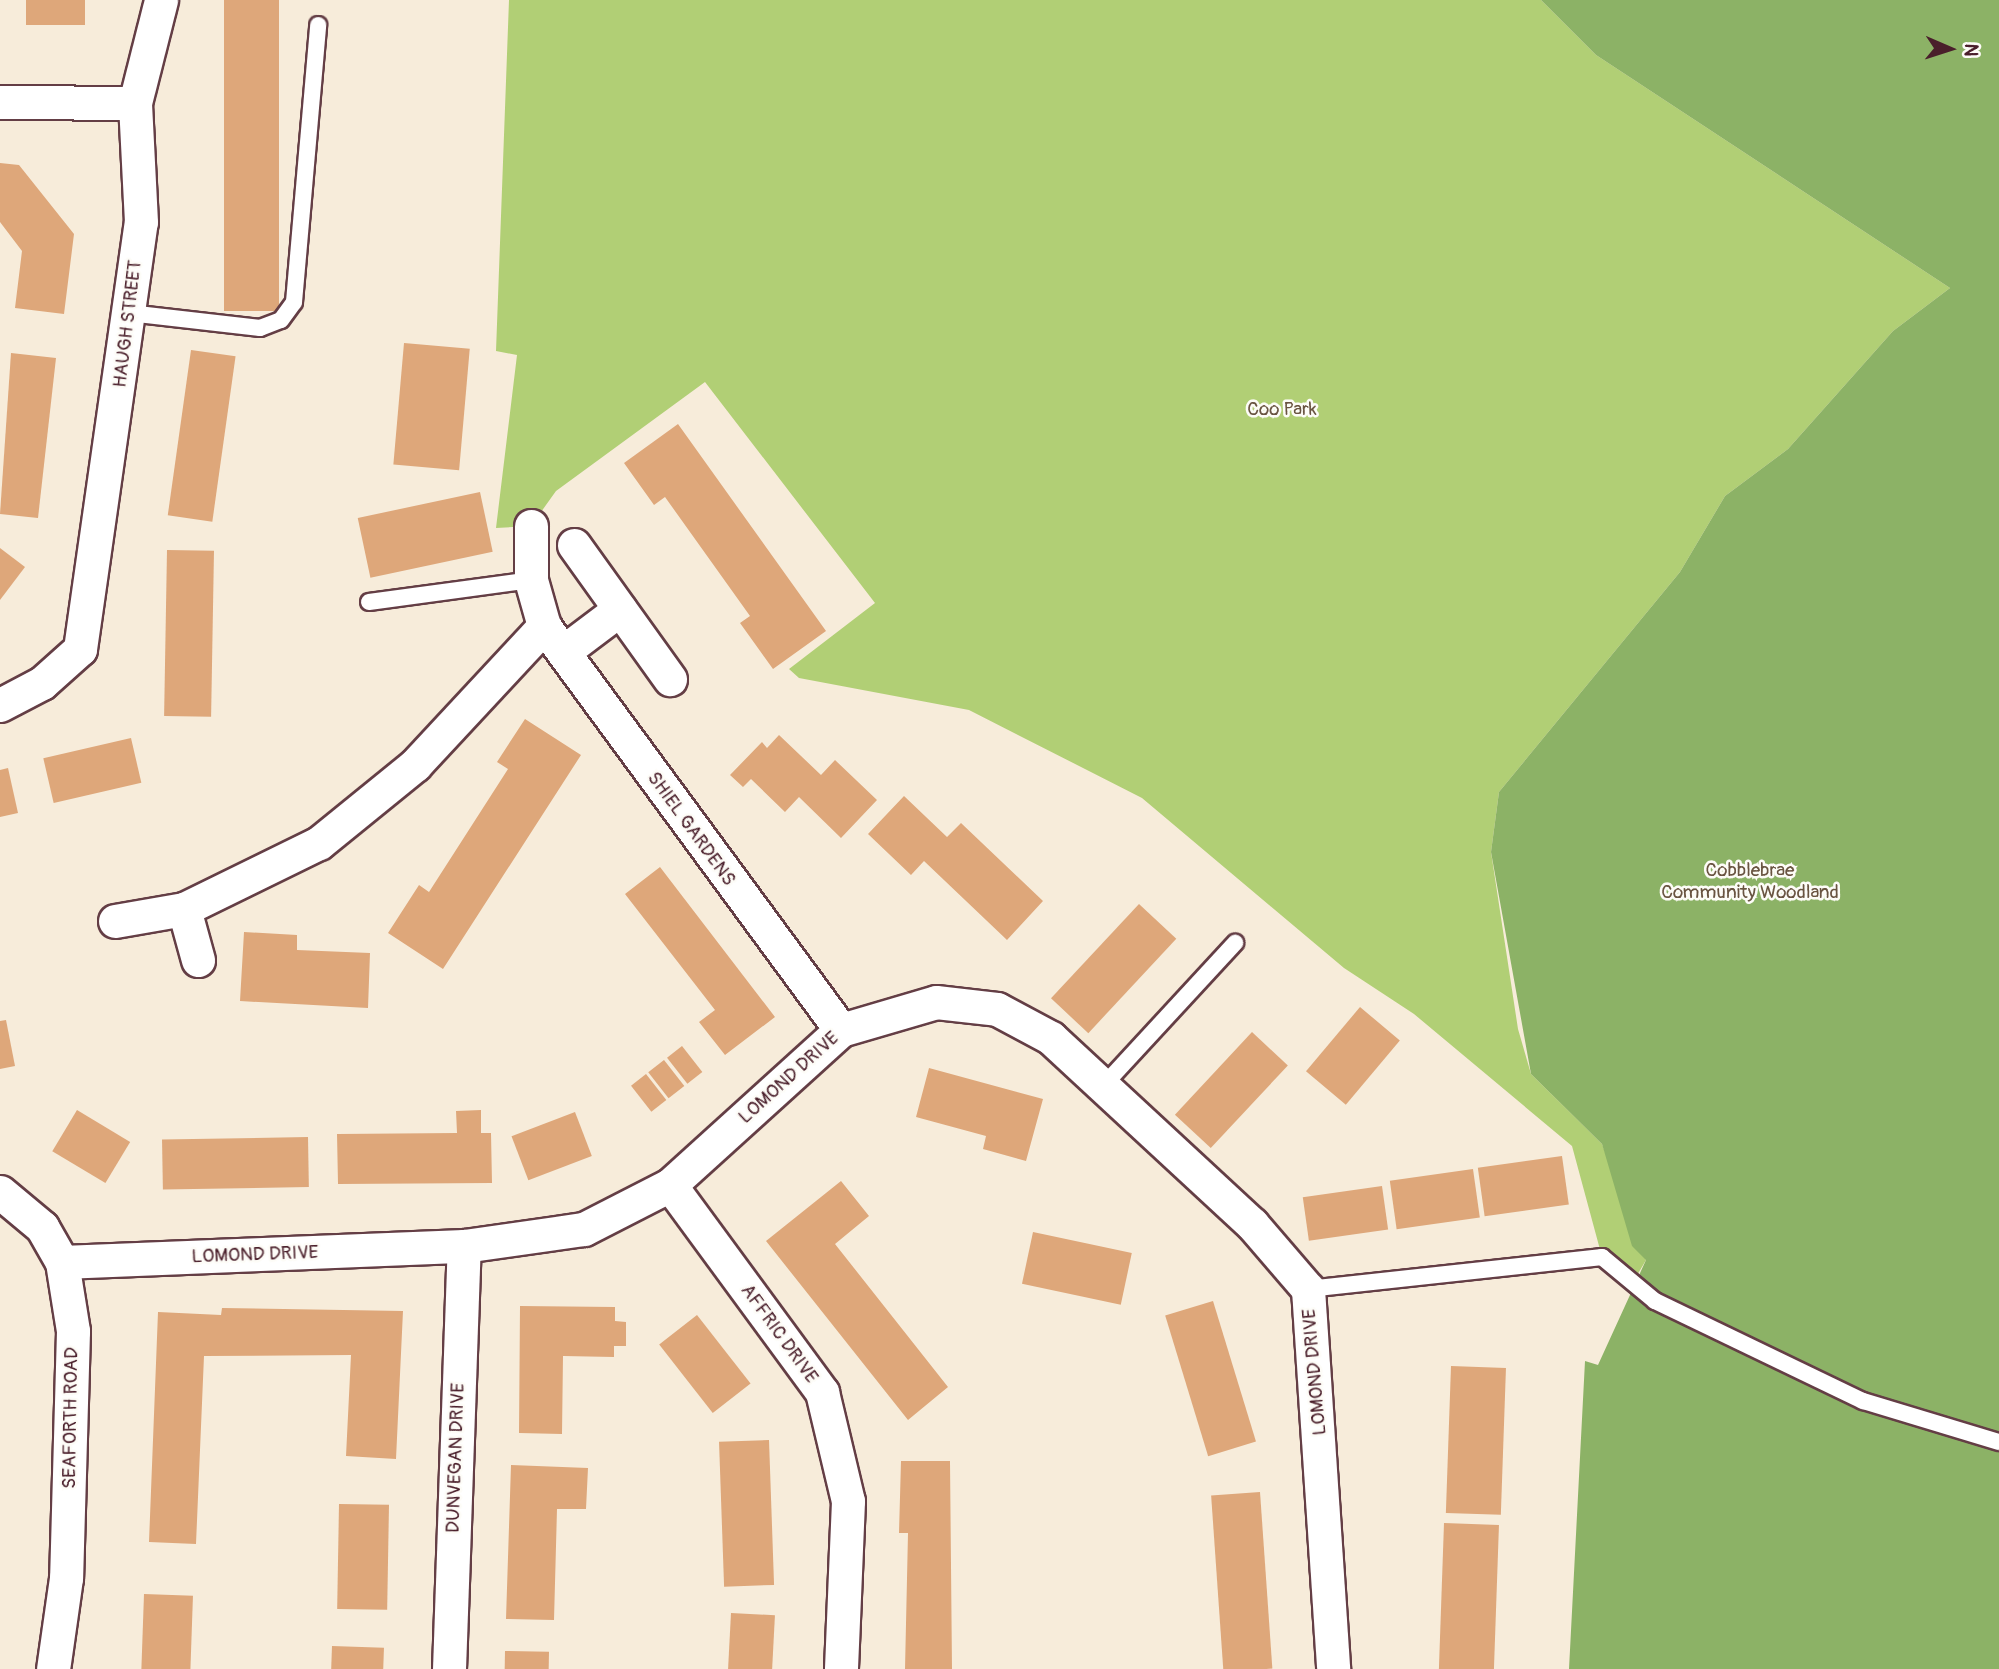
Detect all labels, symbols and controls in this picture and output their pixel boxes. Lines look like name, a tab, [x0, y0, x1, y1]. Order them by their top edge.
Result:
north arrow	[1915, 14, 1985, 84]
text: N	[1959, 43, 1983, 57]
street label: HAUGH STREET	[109, 259, 147, 389]
park label: Coo Park	[1247, 399, 1317, 421]
street label: SHIEL GARDENS	[642, 768, 740, 890]
park label: Cobblebrae Community Woodland	[1661, 860, 1839, 904]
street label: LOMOND DRIVE	[734, 1027, 844, 1129]
street label: LOMOND DRIVE	[191, 1241, 319, 1269]
street label: AFFRIC DRIVE	[735, 1280, 823, 1388]
street label: LOMOND DRIVE	[1298, 1308, 1332, 1436]
street label: SEAFORTH ROAD	[58, 1347, 84, 1489]
street label: DUNVEGAN DRIVE	[442, 1383, 470, 1533]

